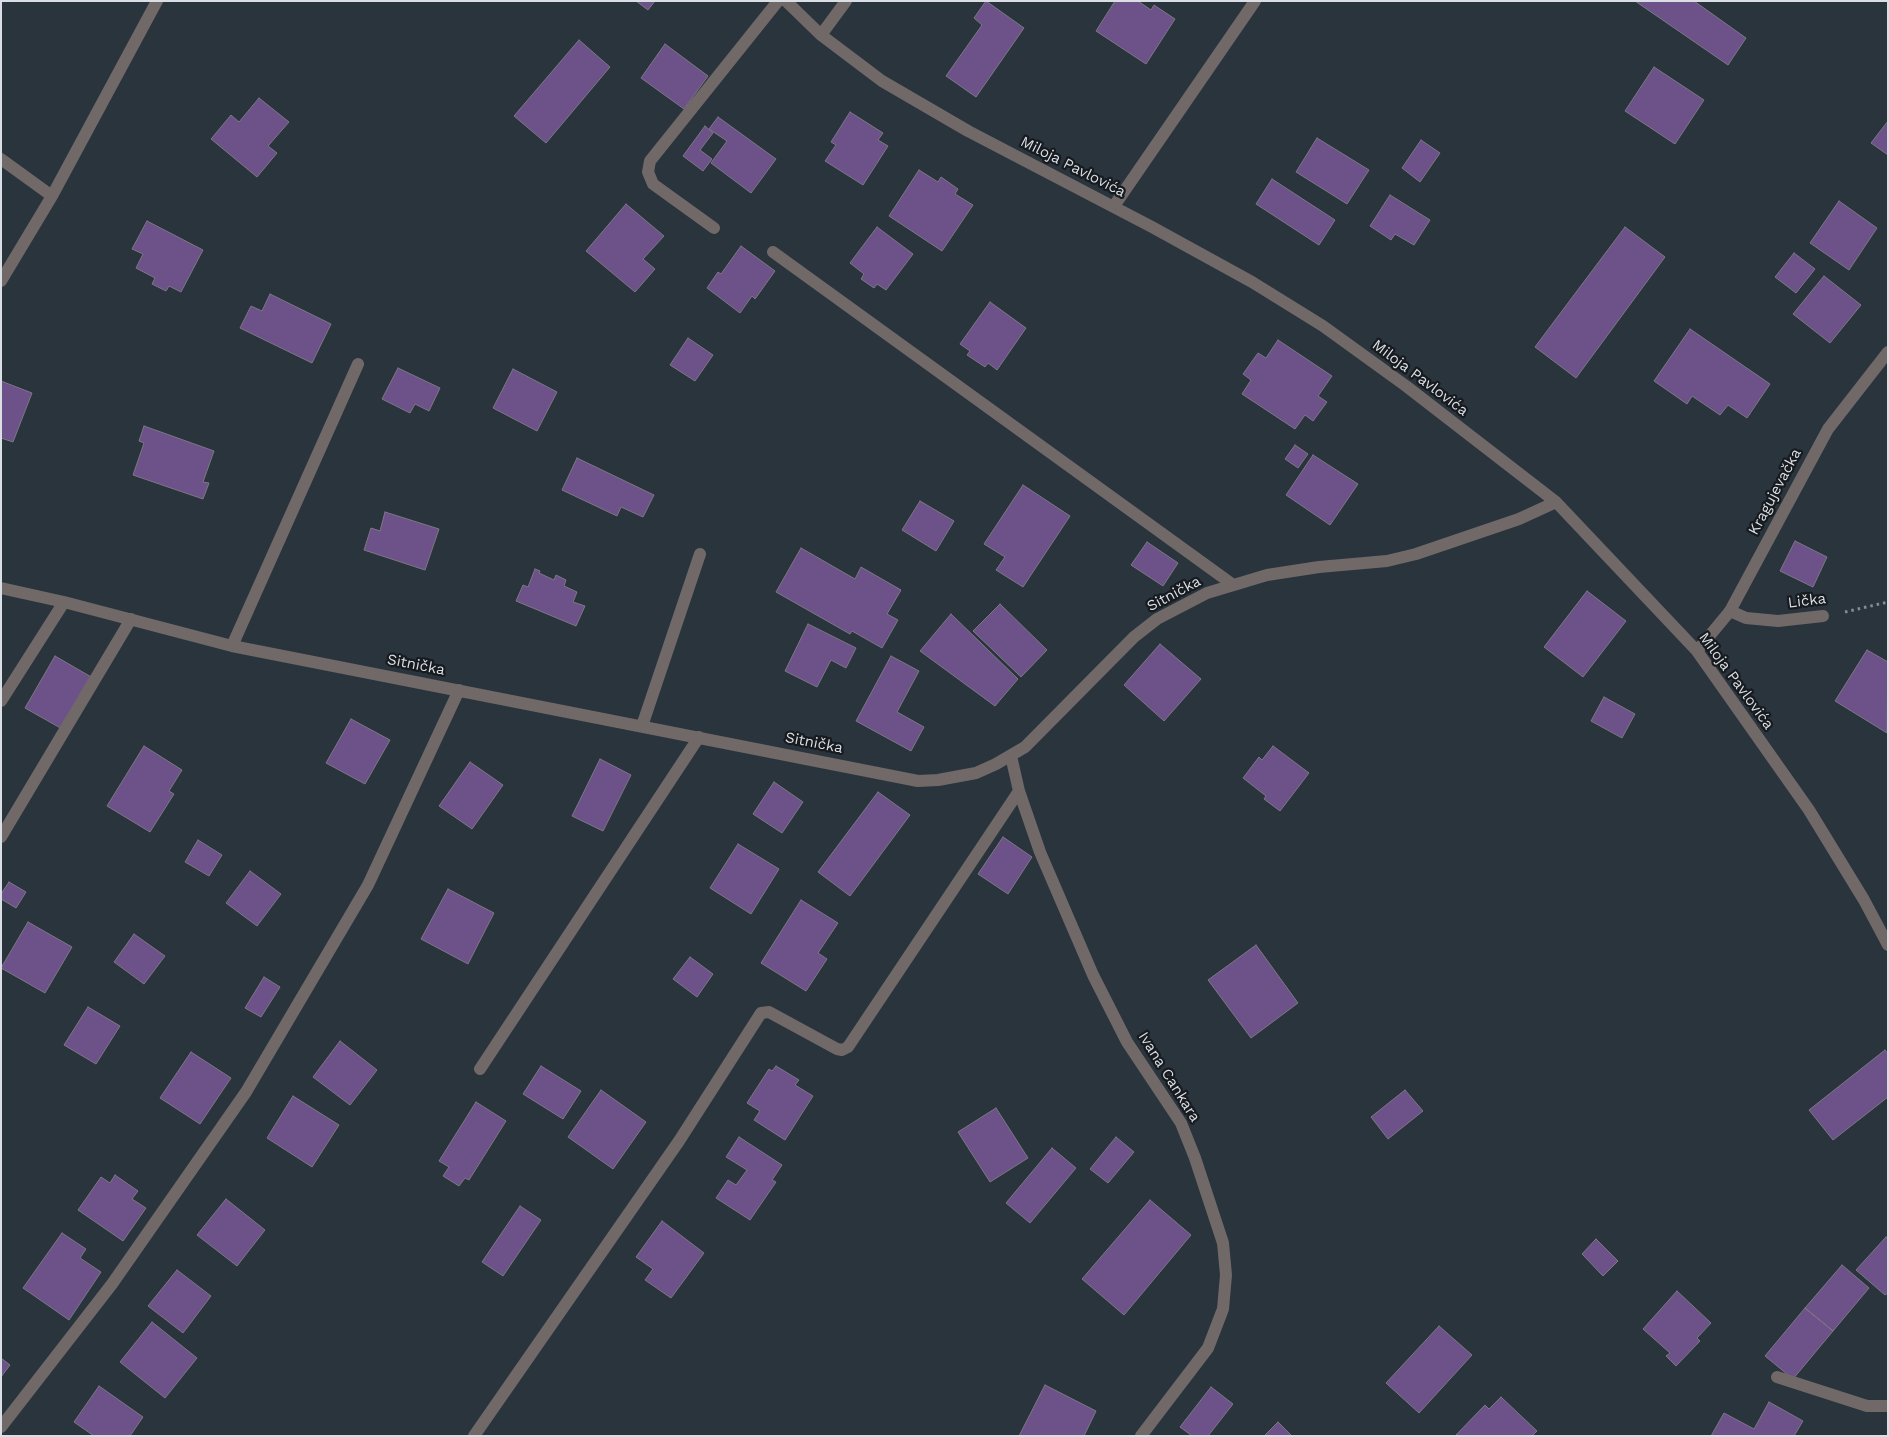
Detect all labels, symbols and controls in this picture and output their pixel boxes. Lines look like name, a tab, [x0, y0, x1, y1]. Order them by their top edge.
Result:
street label: Miloja Pavlovića	[1017, 133, 1129, 201]
street label: Miloja Pavlovića	[1368, 336, 1472, 420]
street label: Kragujevačka	[1745, 446, 1805, 538]
street label: Sitnička	[1144, 572, 1204, 616]
street label: Lička	[1787, 590, 1827, 612]
street label: Miloja Pavlovića	[1695, 629, 1777, 733]
street label: Sitnička	[386, 651, 446, 679]
street label: Sitnička	[784, 729, 844, 757]
street label: Ivana Cankara	[1134, 1029, 1204, 1125]

